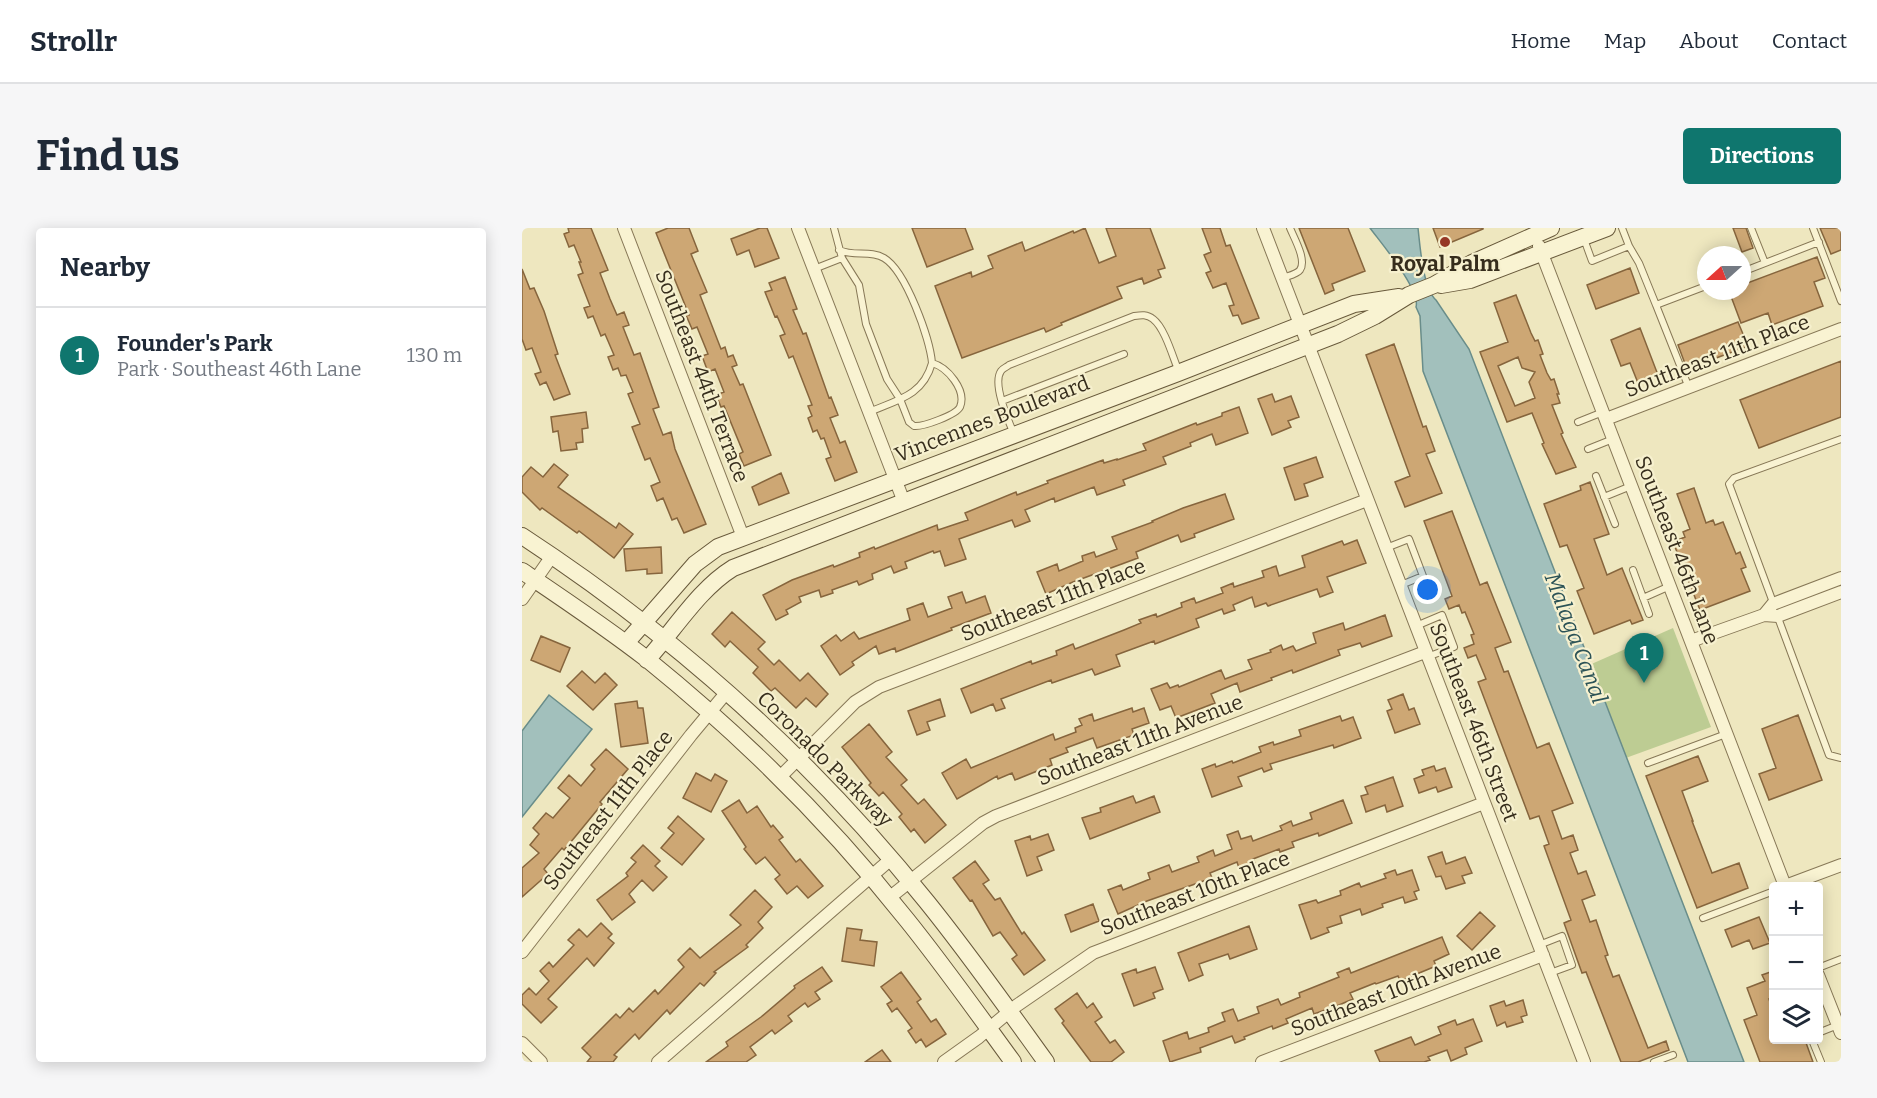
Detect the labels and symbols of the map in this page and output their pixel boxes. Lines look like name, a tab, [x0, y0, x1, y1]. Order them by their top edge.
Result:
marker: Royal Palm	[1438, 235, 1452, 249]
north arrow	[1697, 246, 1751, 300]
place label: Royal Palm	[1390, 251, 1500, 277]
street label: Southeast 44th Terrace	[649, 266, 755, 486]
street label: Southeast 11th Place	[1621, 309, 1813, 403]
street label: Vincennes Boulevard	[891, 370, 1093, 468]
street label: Southeast 46th Lane	[1629, 452, 1725, 648]
street label: Southeast 11th Place	[957, 553, 1149, 647]
water label: Malaga Canal	[1539, 569, 1613, 707]
your location	[1413, 575, 1442, 604]
street label: Southeast 46th Street	[1424, 619, 1524, 826]
pin: 1	[1624, 634, 1664, 683]
street label: Coronado Parkway	[752, 686, 899, 833]
street label: Southeast 11th Avenue	[1033, 689, 1247, 791]
street label: Southeast 11th Place	[537, 725, 679, 895]
street label: Southeast 10th Place	[1097, 845, 1293, 941]
street label: Southeast 10th Avenue	[1287, 938, 1505, 1042]

